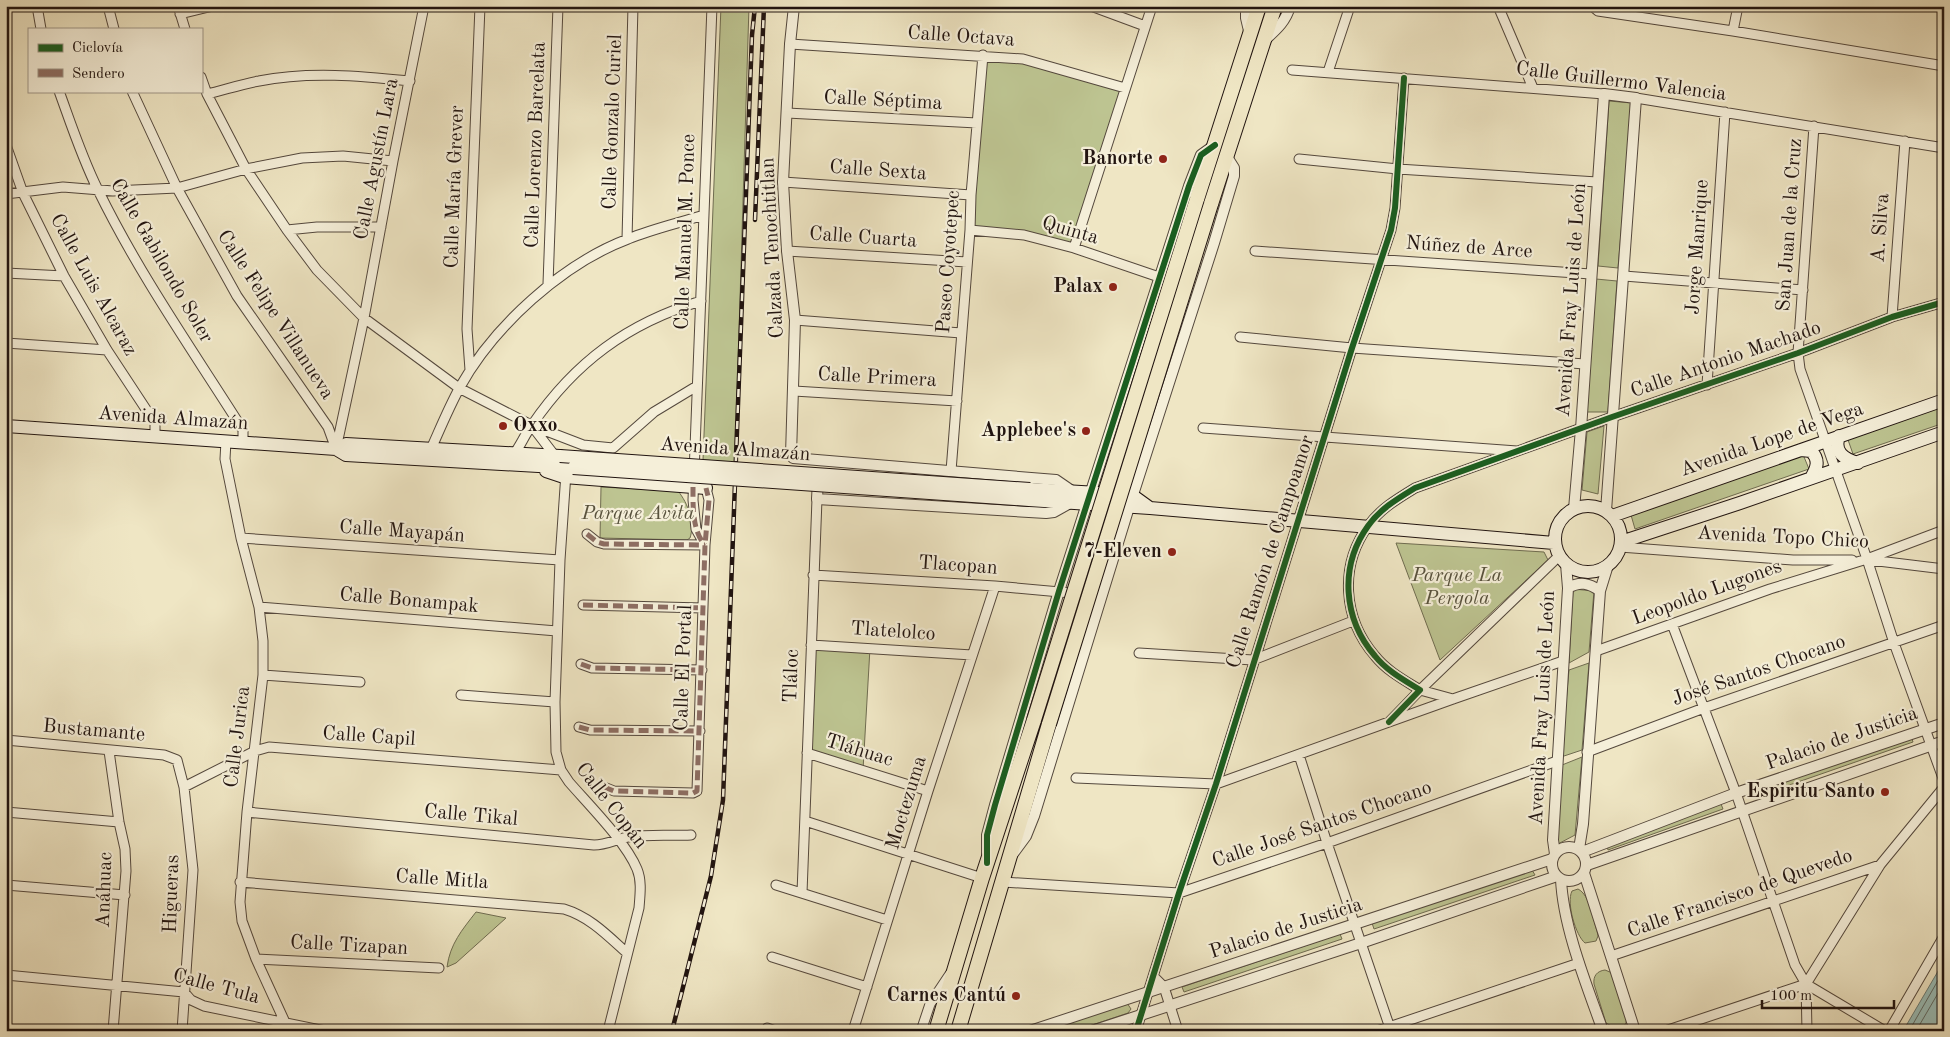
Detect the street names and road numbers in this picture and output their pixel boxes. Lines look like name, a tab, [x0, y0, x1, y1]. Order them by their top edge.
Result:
street label: Calle Octava	[907, 23, 1016, 51]
street label: Calle Gonzalo Curiel	[600, 34, 626, 210]
street label: Calle Lorenzo Barcelata	[522, 41, 550, 249]
street label: Calle Guillermo Valencia	[1515, 59, 1728, 105]
street label: Calle Agustín Lara	[351, 76, 403, 242]
street label: Calle Séptima	[823, 88, 943, 114]
street label: Calle María Grever	[442, 105, 468, 269]
street label: Calle Manuel M. Ponce	[673, 134, 699, 330]
street label: San Juan de la Cruz	[1774, 138, 1806, 312]
street label: Calzada Tenochtitlan	[758, 157, 788, 339]
street label: Calle Sexta	[829, 158, 928, 184]
street label: Calle Gabilondo Soler	[106, 175, 216, 347]
street label: Jorge Manrique	[1683, 179, 1713, 315]
street label: Avenida Fray Luis de León	[1554, 182, 1590, 418]
street label: Paseo Coyotepec	[934, 190, 964, 334]
street label: A. Silva	[1869, 193, 1893, 263]
street label: Calle Luis Alcaraz	[46, 211, 140, 359]
street label: Quinta	[1039, 213, 1101, 249]
street label: Calle Cuarta	[808, 224, 918, 252]
street label: Calle Felipe Villanueva	[213, 227, 337, 403]
street label: Núñez de Arce	[1405, 234, 1533, 262]
street label: Calle Antonio Machado	[1628, 318, 1824, 402]
street label: Calle Primera	[817, 365, 937, 391]
street label: Avenida Lope de Vega	[1678, 399, 1866, 481]
street label: Avenida Almazán	[97, 404, 249, 434]
street label: Calle Ramón de Campoamor	[1224, 433, 1318, 671]
street label: Avenida Almazán	[659, 435, 811, 465]
street label: Calle Mayapán	[338, 518, 466, 546]
street label: Avenida Topo Chico	[1697, 524, 1869, 552]
street label: Tlacopan	[918, 553, 998, 579]
street label: Leopoldo Lugones	[1630, 557, 1784, 629]
street label: Calle Bonampak	[338, 585, 480, 617]
street label: Avenida Fray Luis de León	[1527, 590, 1559, 826]
street label: Calle El Portal	[672, 604, 696, 732]
street label: Tlatelolco	[850, 619, 936, 645]
street label: José Santos Chocano	[1670, 632, 1848, 710]
street label: Tláloc	[781, 649, 803, 703]
street label: Calle Jurica	[222, 685, 254, 789]
street label: Palacio de Justicia	[1763, 704, 1921, 774]
street label: Bustamante	[42, 717, 146, 745]
street label: Calle Capil	[322, 724, 416, 750]
street label: Tláhuac	[823, 731, 896, 771]
street label: Moctezuma	[883, 754, 931, 852]
street label: Calle Copán	[571, 759, 651, 853]
street label: Calle José Santos Chocano	[1210, 778, 1434, 872]
street label: Calle Tikal	[423, 802, 519, 830]
street label: Calle Francisco de Quevedo	[1625, 846, 1855, 942]
street label: Anáhuac	[94, 851, 116, 928]
street label: Higueras	[161, 854, 183, 934]
street label: Calle Mitla	[395, 867, 489, 893]
street label: Palacio de Justicia	[1207, 895, 1365, 963]
street label: Calle Tizapan	[289, 933, 409, 959]
street label: Calle Tula	[170, 966, 262, 1008]

